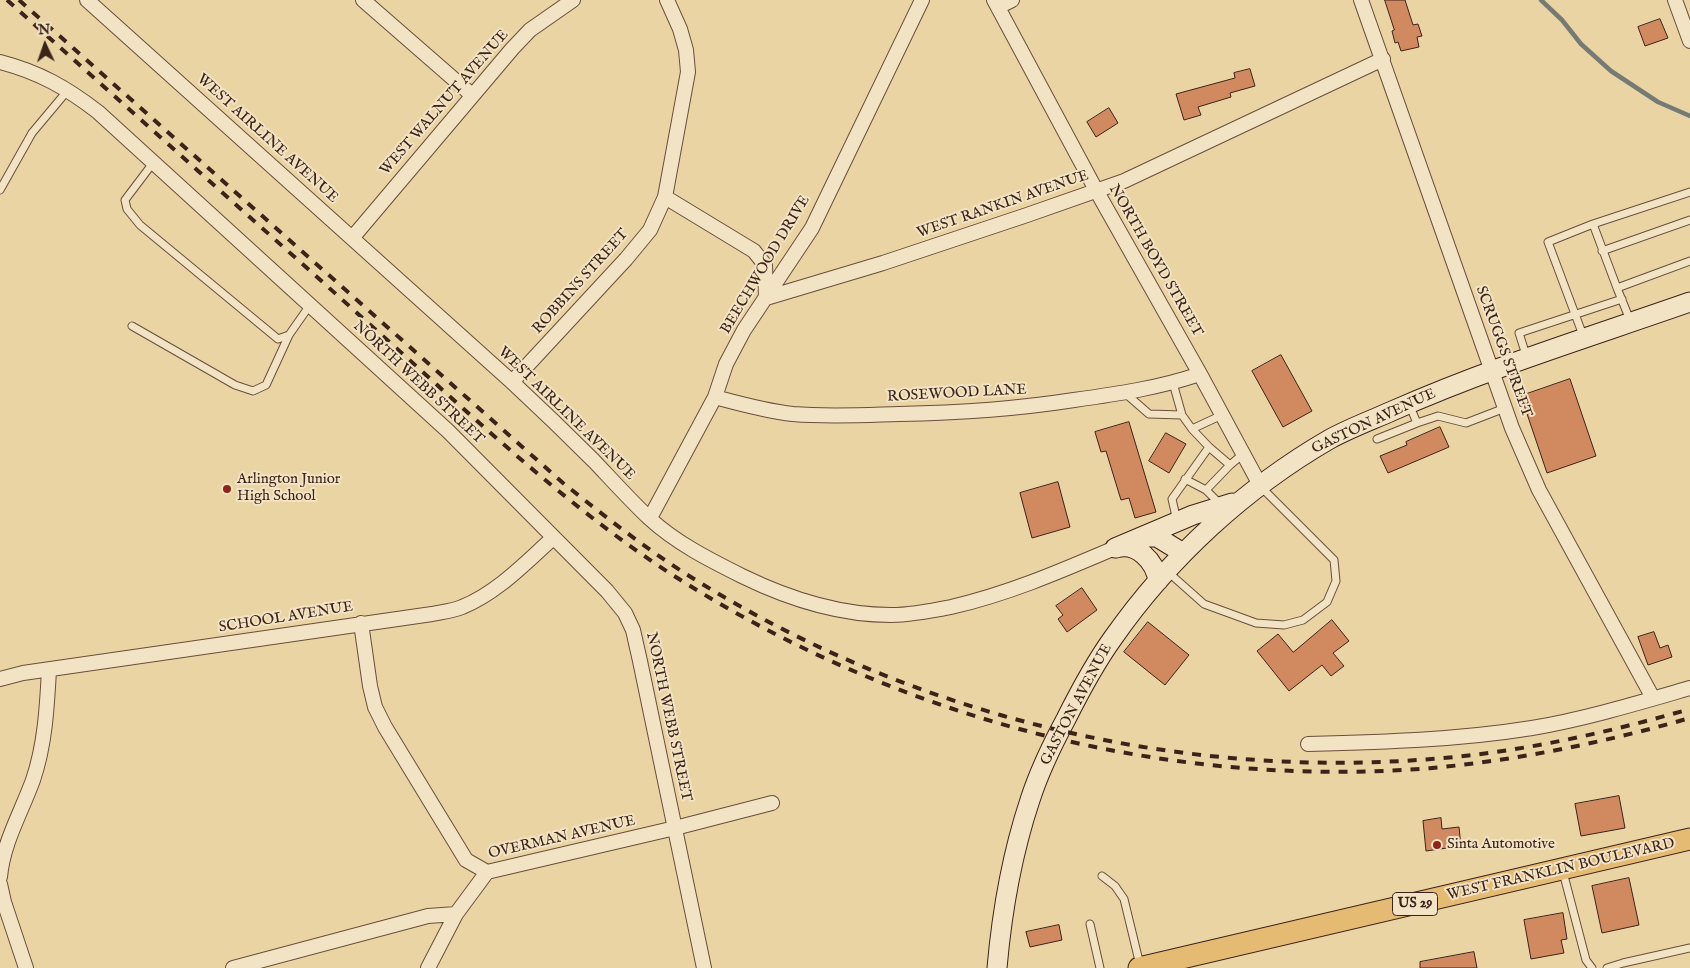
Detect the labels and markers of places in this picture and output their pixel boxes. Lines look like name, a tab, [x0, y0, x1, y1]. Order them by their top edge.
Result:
place label: Arlington Junior High School	[237, 471, 340, 506]
marker: Arlington Junior High School	[221, 483, 233, 495]
place label: Sinta Automotive	[1447, 836, 1555, 854]
marker: Sinta Automotive	[1431, 839, 1443, 851]

